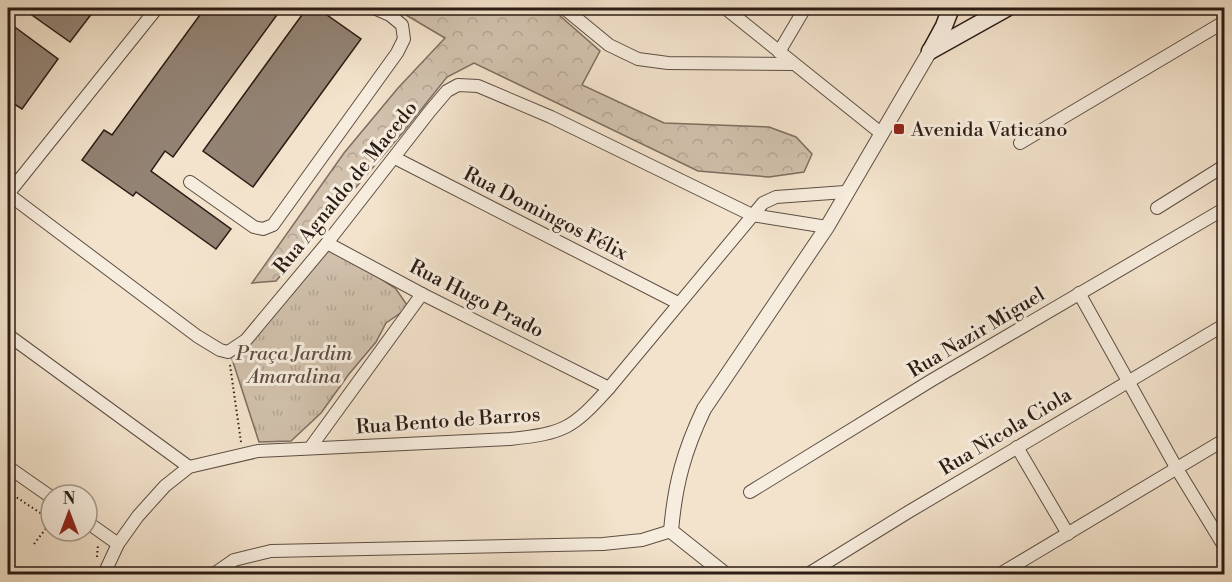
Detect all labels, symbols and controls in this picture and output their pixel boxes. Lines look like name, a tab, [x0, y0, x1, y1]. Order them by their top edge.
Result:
street label: Rua Agnaldo de Macedo	[269, 97, 424, 279]
place label: Avenida Vaticano	[910, 118, 1067, 143]
marker: Avenida Vaticano	[892, 122, 906, 136]
street label: Rua Domingos Félix	[459, 162, 633, 267]
street label: Rua Hugo Prado	[405, 255, 548, 344]
street label: Rua Nazir Miguel	[904, 283, 1050, 384]
park label: Praça Jardim Amaralina	[235, 342, 353, 390]
street label: Rua Nicola Ciola	[935, 382, 1077, 482]
street label: Rua Bento de Barros	[355, 403, 541, 440]
north arrow	[39, 483, 99, 543]
text: N	[63, 489, 76, 509]

